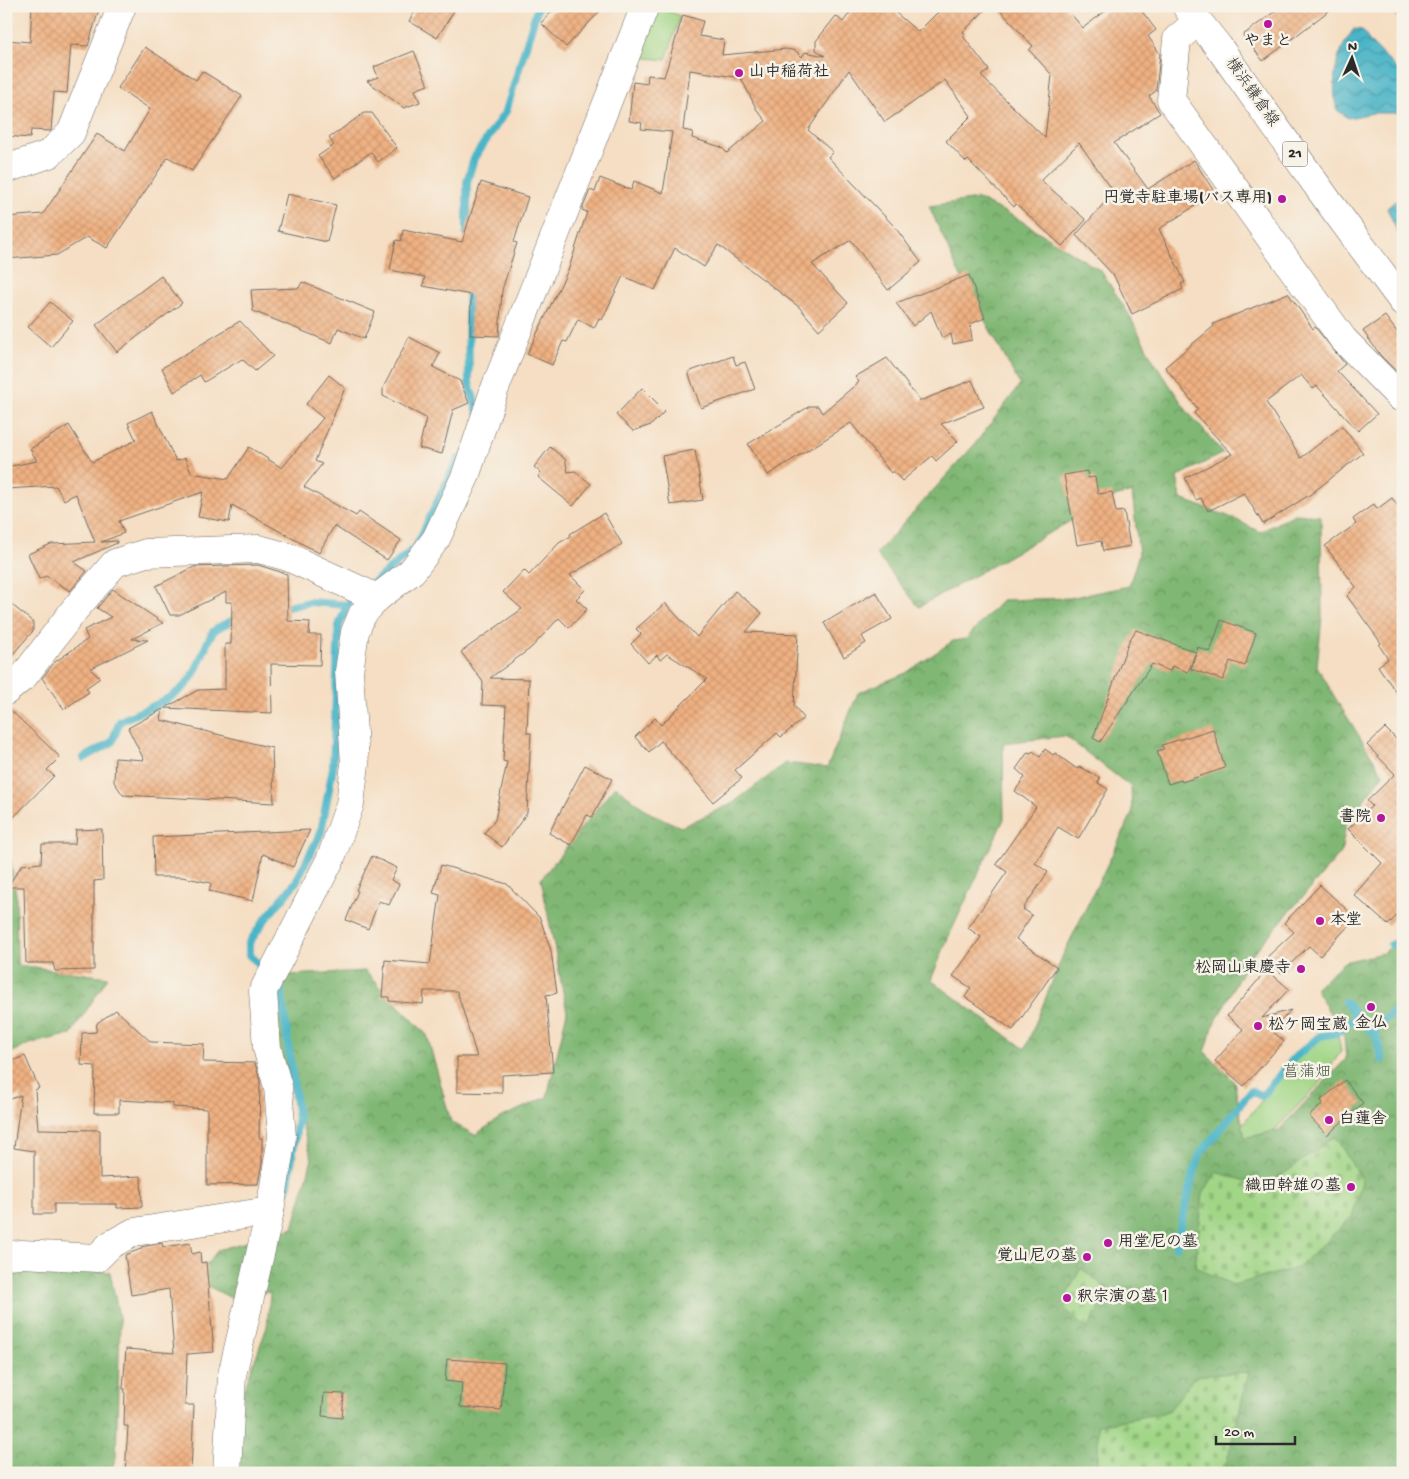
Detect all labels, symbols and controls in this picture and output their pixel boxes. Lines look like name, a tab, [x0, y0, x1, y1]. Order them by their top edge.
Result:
marker: やまと	[1262, 18, 1274, 30]
place label: やまと	[1244, 32, 1292, 52]
north arrow	[1326, 32, 1376, 82]
text: N	[1348, 39, 1358, 56]
street label: 横浜鎌倉線	[1220, 54, 1283, 131]
place label: 山中稲荷社	[749, 62, 829, 83]
marker: 山中稲荷社	[733, 67, 745, 79]
road number: 21	[1282, 142, 1308, 166]
place label: 円覚寺駐車場(バス専用)	[1103, 188, 1272, 209]
marker: 円覚寺駐車場(バス専用)	[1276, 193, 1288, 205]
place label: 書院	[1339, 807, 1371, 828]
marker: 書院	[1375, 812, 1387, 824]
place label: 本堂	[1330, 910, 1362, 931]
marker: 本堂	[1314, 915, 1326, 927]
place label: 松岡山東慶寺	[1195, 958, 1291, 979]
marker: 松岡山東慶寺	[1295, 963, 1307, 975]
marker: 金仏	[1365, 1001, 1377, 1013]
place label: 金仏	[1355, 1013, 1387, 1034]
place label: 松ケ岡宝蔵	[1268, 1015, 1348, 1036]
marker: 松ケ岡宝蔵	[1252, 1020, 1264, 1032]
park label: 菖蒲畑	[1283, 1063, 1331, 1083]
place label: 白蓮舎	[1339, 1109, 1387, 1130]
marker: 白蓮舎	[1323, 1114, 1335, 1126]
place label: 織田幹雄の墓	[1245, 1176, 1341, 1197]
marker: 織田幹雄の墓	[1345, 1181, 1357, 1193]
place label: 用堂尼の墓	[1118, 1232, 1198, 1253]
marker: 用堂尼の墓	[1102, 1237, 1114, 1249]
place label: 覚山尼の墓	[997, 1246, 1077, 1267]
marker: 覚山尼の墓	[1081, 1251, 1093, 1263]
place label: 釈宗演の墓１	[1077, 1287, 1173, 1308]
marker: 釈宗演の墓１	[1061, 1292, 1073, 1304]
scale bar	[1216, 1414, 1295, 1446]
text: 20 m	[1224, 1424, 1254, 1442]

